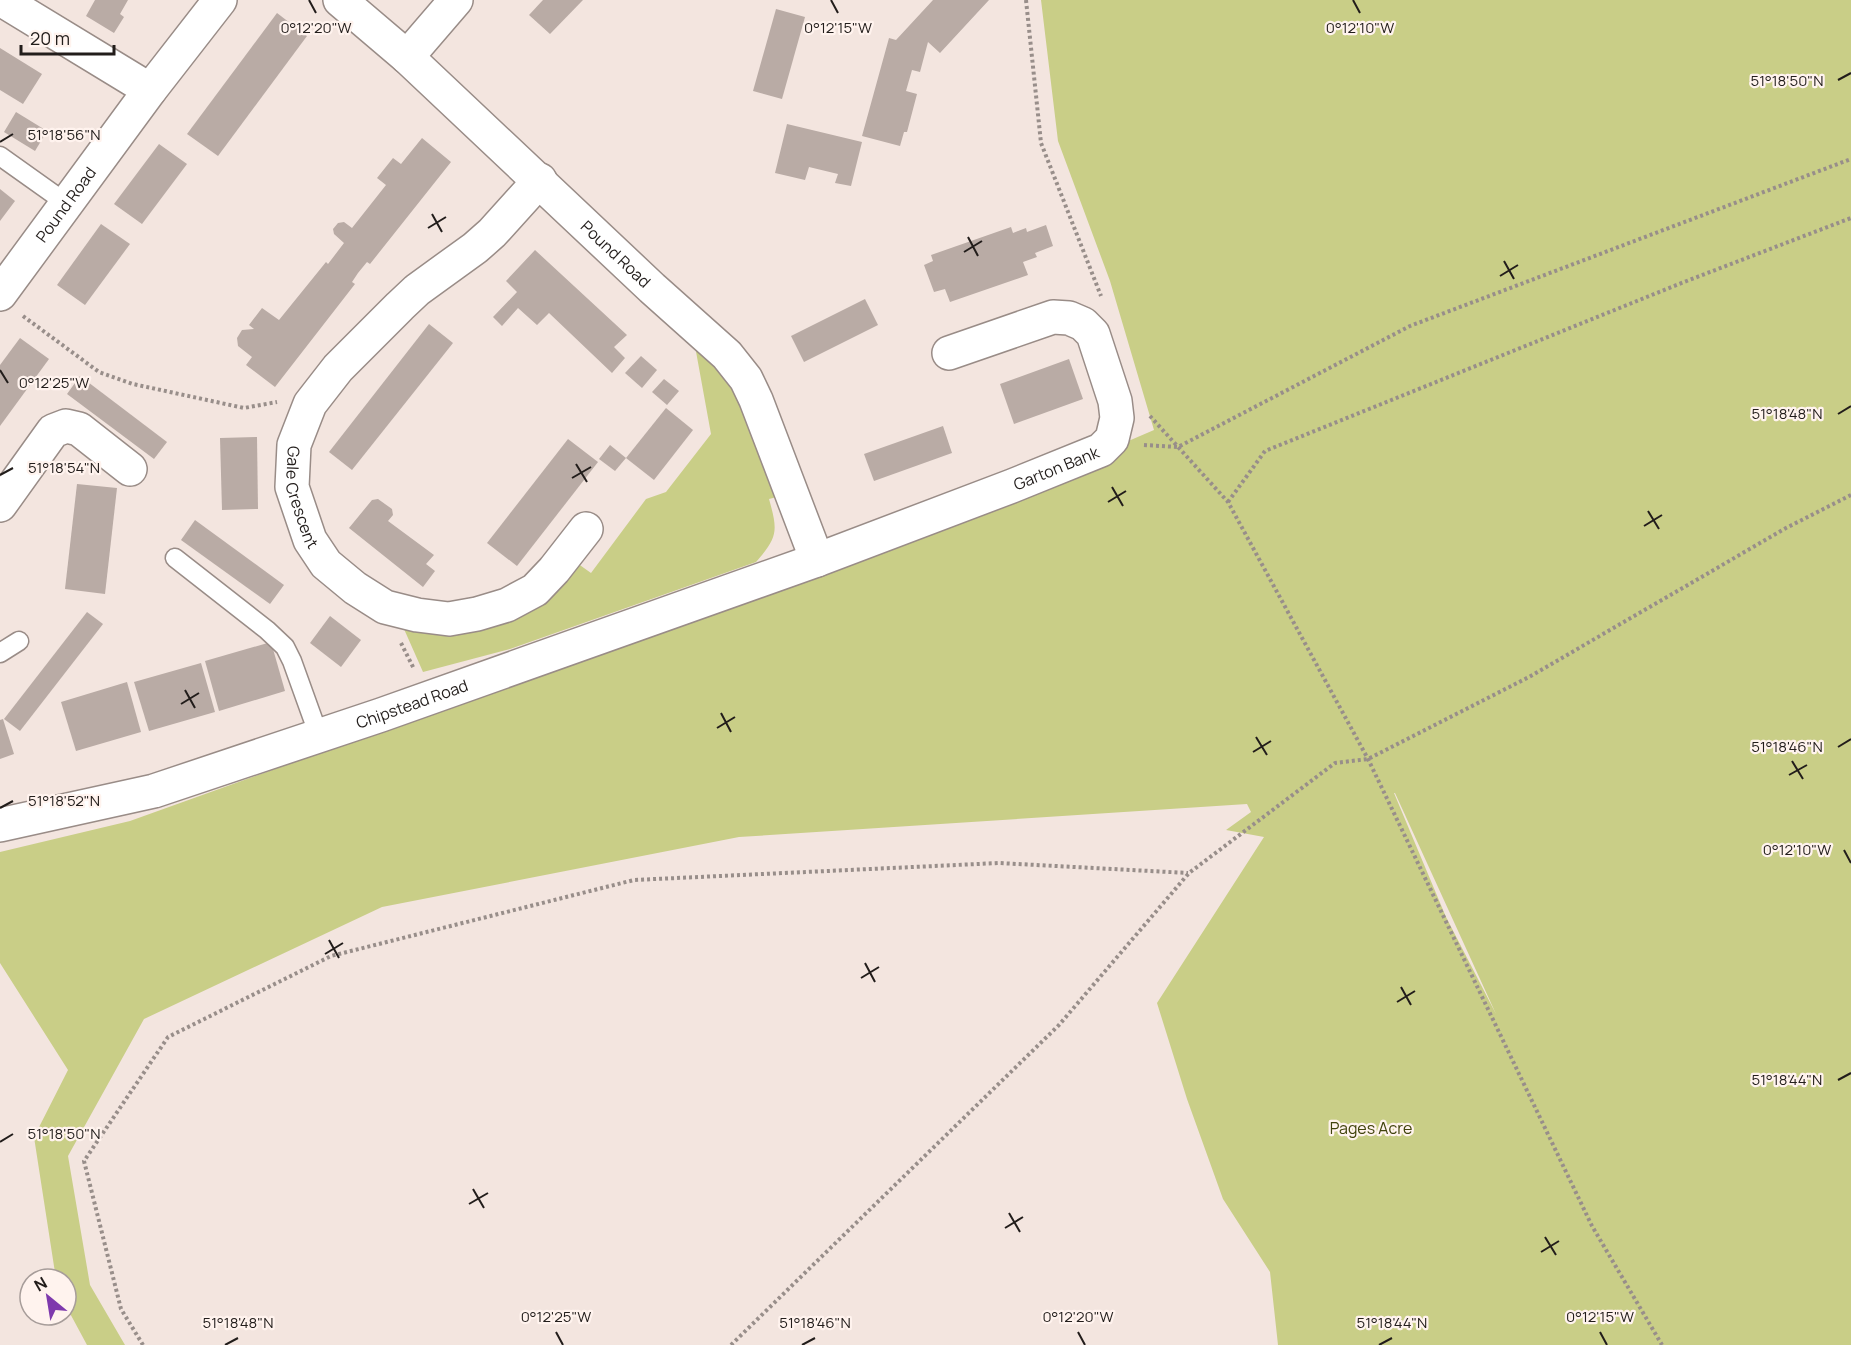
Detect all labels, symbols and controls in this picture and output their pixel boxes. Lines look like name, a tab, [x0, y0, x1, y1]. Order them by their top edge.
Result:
text: 0°12'20"W	[280, 17, 352, 38]
text: 0°12'15"W	[804, 17, 872, 38]
text: 0°12'10"W	[1326, 17, 1394, 38]
scale bar	[21, 18, 114, 56]
text: 20 m	[30, 26, 70, 50]
text: 51°18'50"N	[1751, 70, 1823, 91]
text: 51°18'56"N	[27, 124, 101, 145]
street label: Pound Road	[31, 162, 101, 247]
street label: Pound Road	[576, 215, 656, 292]
text: 0°12'25"W	[19, 372, 89, 393]
text: 51°18'48"N	[1752, 403, 1822, 424]
street label: Garton Bank	[1010, 441, 1103, 495]
street label: Gale Crescent	[280, 446, 324, 553]
text: 51°18'54"N	[28, 457, 100, 478]
street label: Chipstead Road	[353, 674, 471, 734]
text: 51°18'46"N	[1751, 736, 1823, 757]
text: 51°18'52"N	[28, 790, 100, 811]
text: 0°12'10"W	[1763, 839, 1831, 860]
text: 51°18'44"N	[1752, 1069, 1822, 1090]
park label: Pages Acre	[1330, 1117, 1412, 1139]
text: 51°18'50"N	[28, 1123, 100, 1144]
north arrow	[18, 1267, 78, 1327]
text: N	[30, 1272, 51, 1296]
text: 0°12'25"W	[521, 1306, 591, 1327]
text: 0°12'20"W	[1042, 1306, 1114, 1327]
text: 0°12'15"W	[1566, 1306, 1634, 1327]
text: 51°18'48"N	[203, 1312, 273, 1333]
text: 51°18'46"N	[779, 1312, 851, 1333]
text: 51°18'44"N	[1357, 1312, 1427, 1333]

